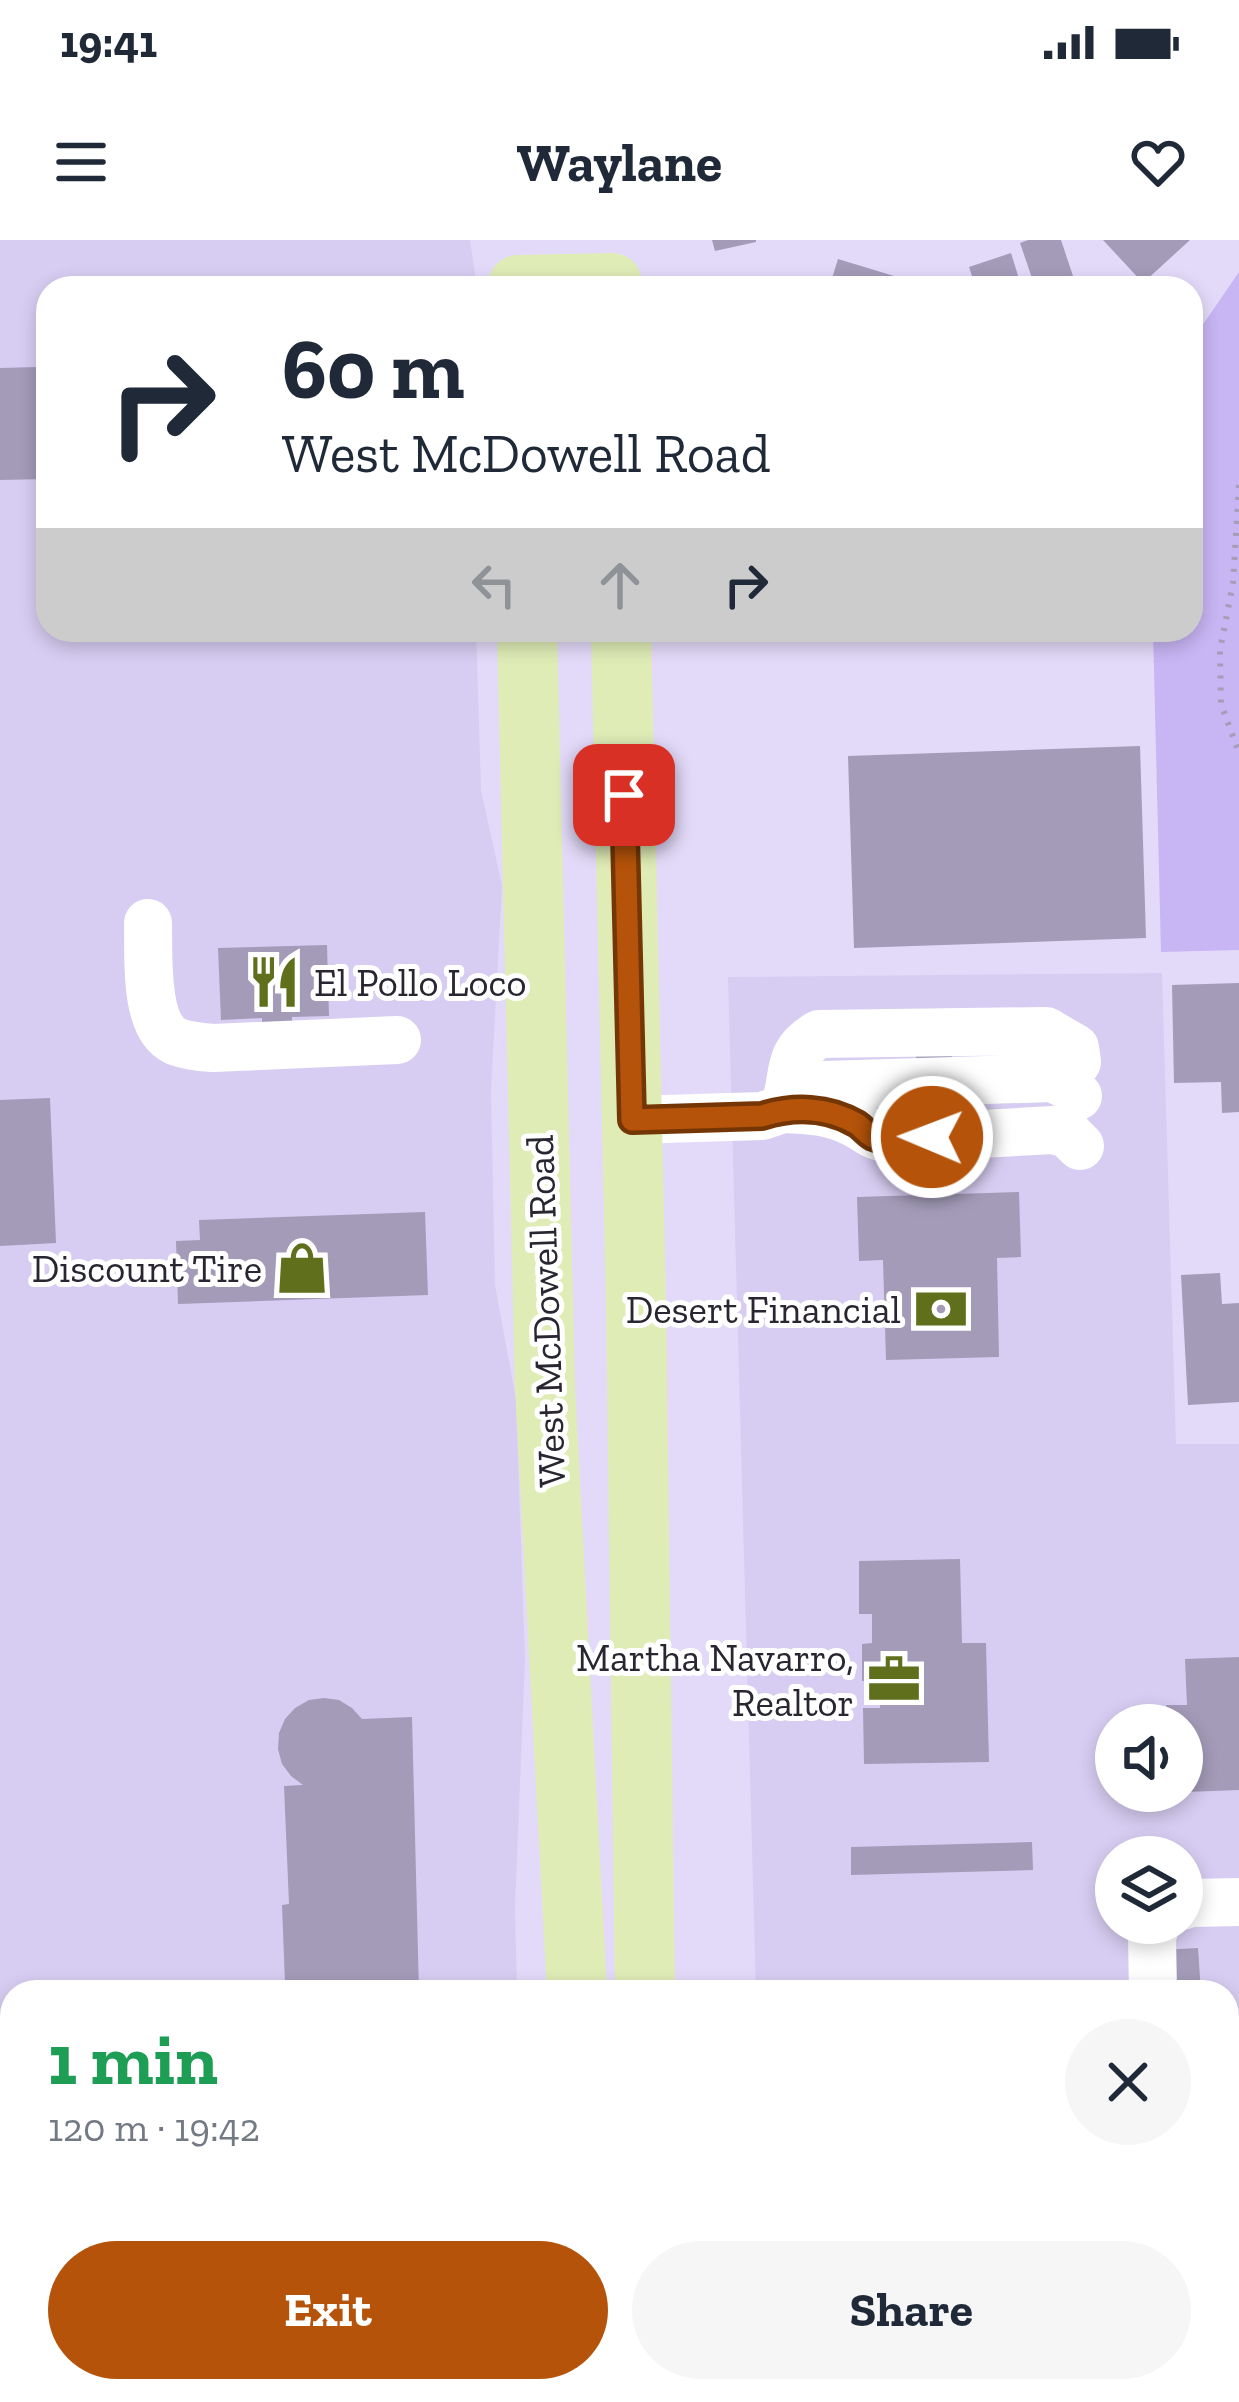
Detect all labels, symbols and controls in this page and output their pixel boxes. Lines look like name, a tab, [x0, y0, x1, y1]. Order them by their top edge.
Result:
text: 19:41	[60, 15, 157, 69]
icon: menu	[48, 129, 114, 195]
icon: heart	[1125, 129, 1191, 195]
text: Waylane	[517, 130, 722, 195]
text: 60 m	[282, 319, 465, 420]
icon: right	[84, 324, 240, 480]
text: West McDowell Road	[282, 421, 770, 486]
icon: left	[461, 552, 527, 618]
icon: ahead	[587, 552, 653, 618]
icon: right	[713, 552, 779, 618]
pin	[573, 744, 675, 846]
icon: arrive	[591, 762, 657, 828]
restaurant icon: El Pollo Loco	[245, 953, 303, 1011]
place label: El Pollo Loco	[314, 959, 527, 1006]
position arrow	[869, 1074, 995, 1200]
street label: West McDowell Road	[516, 1134, 575, 1488]
shop icon: Discount Tire	[273, 1239, 331, 1297]
place label: Discount Tire	[32, 1245, 262, 1292]
bank icon: Desert Financial	[912, 1280, 970, 1338]
place label: Desert Financial	[626, 1286, 901, 1333]
place label: Martha Navarro, Realtor	[576, 1634, 854, 1726]
office icon: Martha Navarro, Realtor	[865, 1650, 923, 1708]
map controls	[1095, 1704, 1203, 1944]
button: sound	[1095, 1704, 1203, 1812]
button: layers	[1095, 1836, 1203, 1944]
text: 1 min	[48, 2016, 218, 2102]
button: close	[1065, 2019, 1191, 2145]
text: 120 m · 19:42	[48, 2104, 260, 2151]
button: Exit	[48, 2241, 608, 2379]
button: Share	[632, 2241, 1191, 2379]

